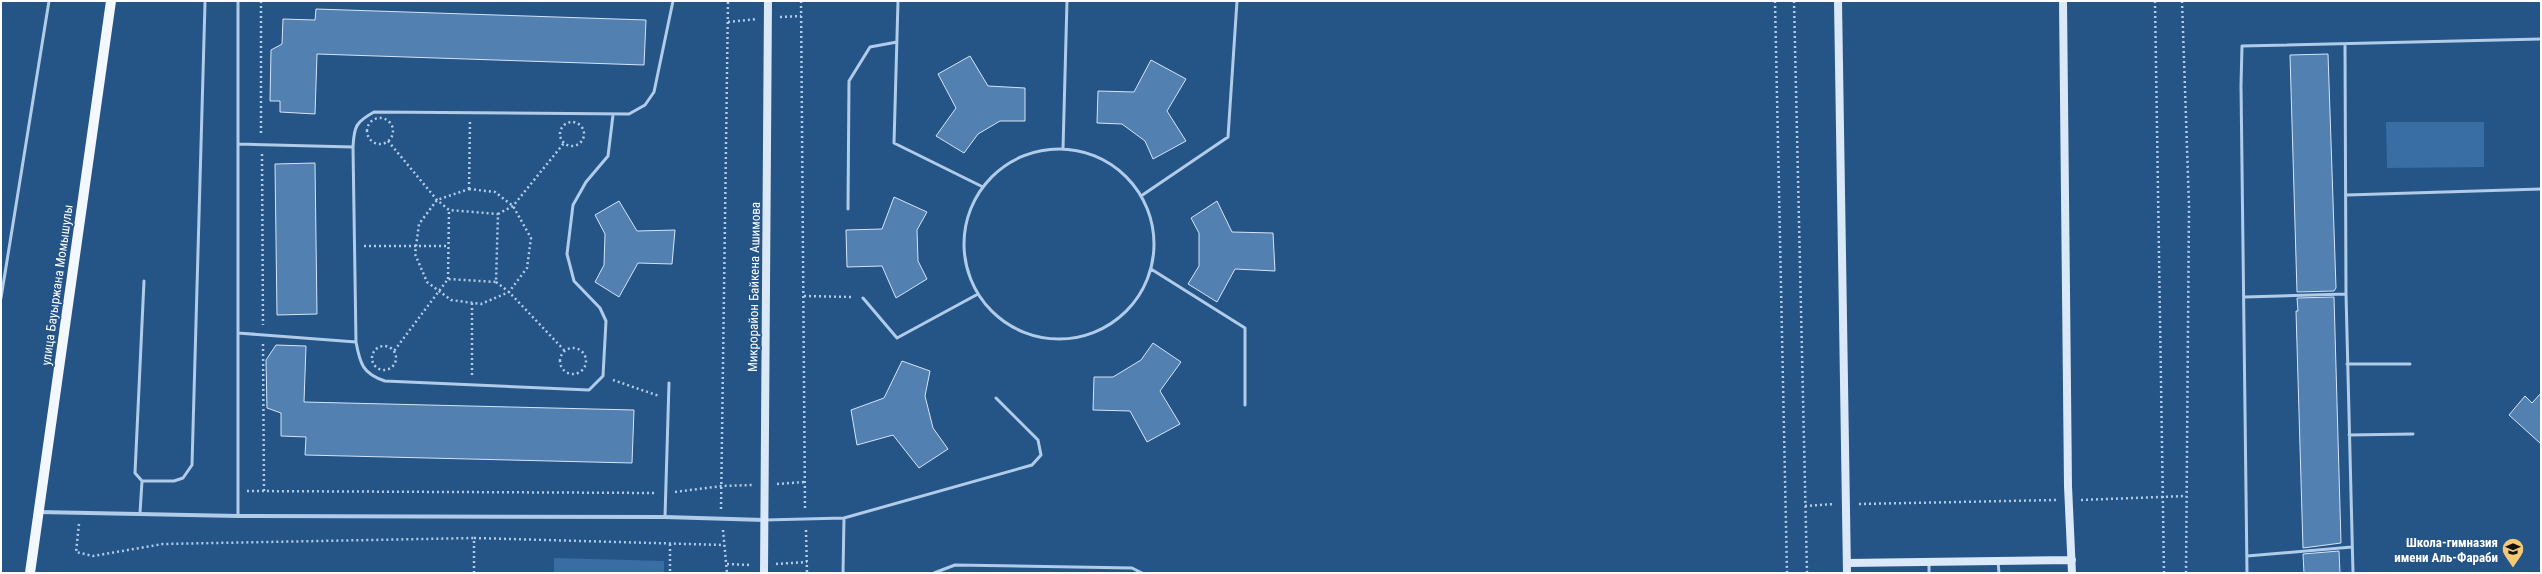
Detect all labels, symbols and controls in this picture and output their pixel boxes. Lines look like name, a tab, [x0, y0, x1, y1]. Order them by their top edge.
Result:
street label: Микрорайон Байкена Ашимова	[745, 202, 763, 372]
street label: улица Бауыржана Момышулы	[38, 204, 76, 366]
place label: Школа-гимназия имени Аль-Фараби	[2394, 535, 2498, 565]
school or university icon: Школа-гимназия имени Аль-Фараби	[2500, 536, 2526, 569]

